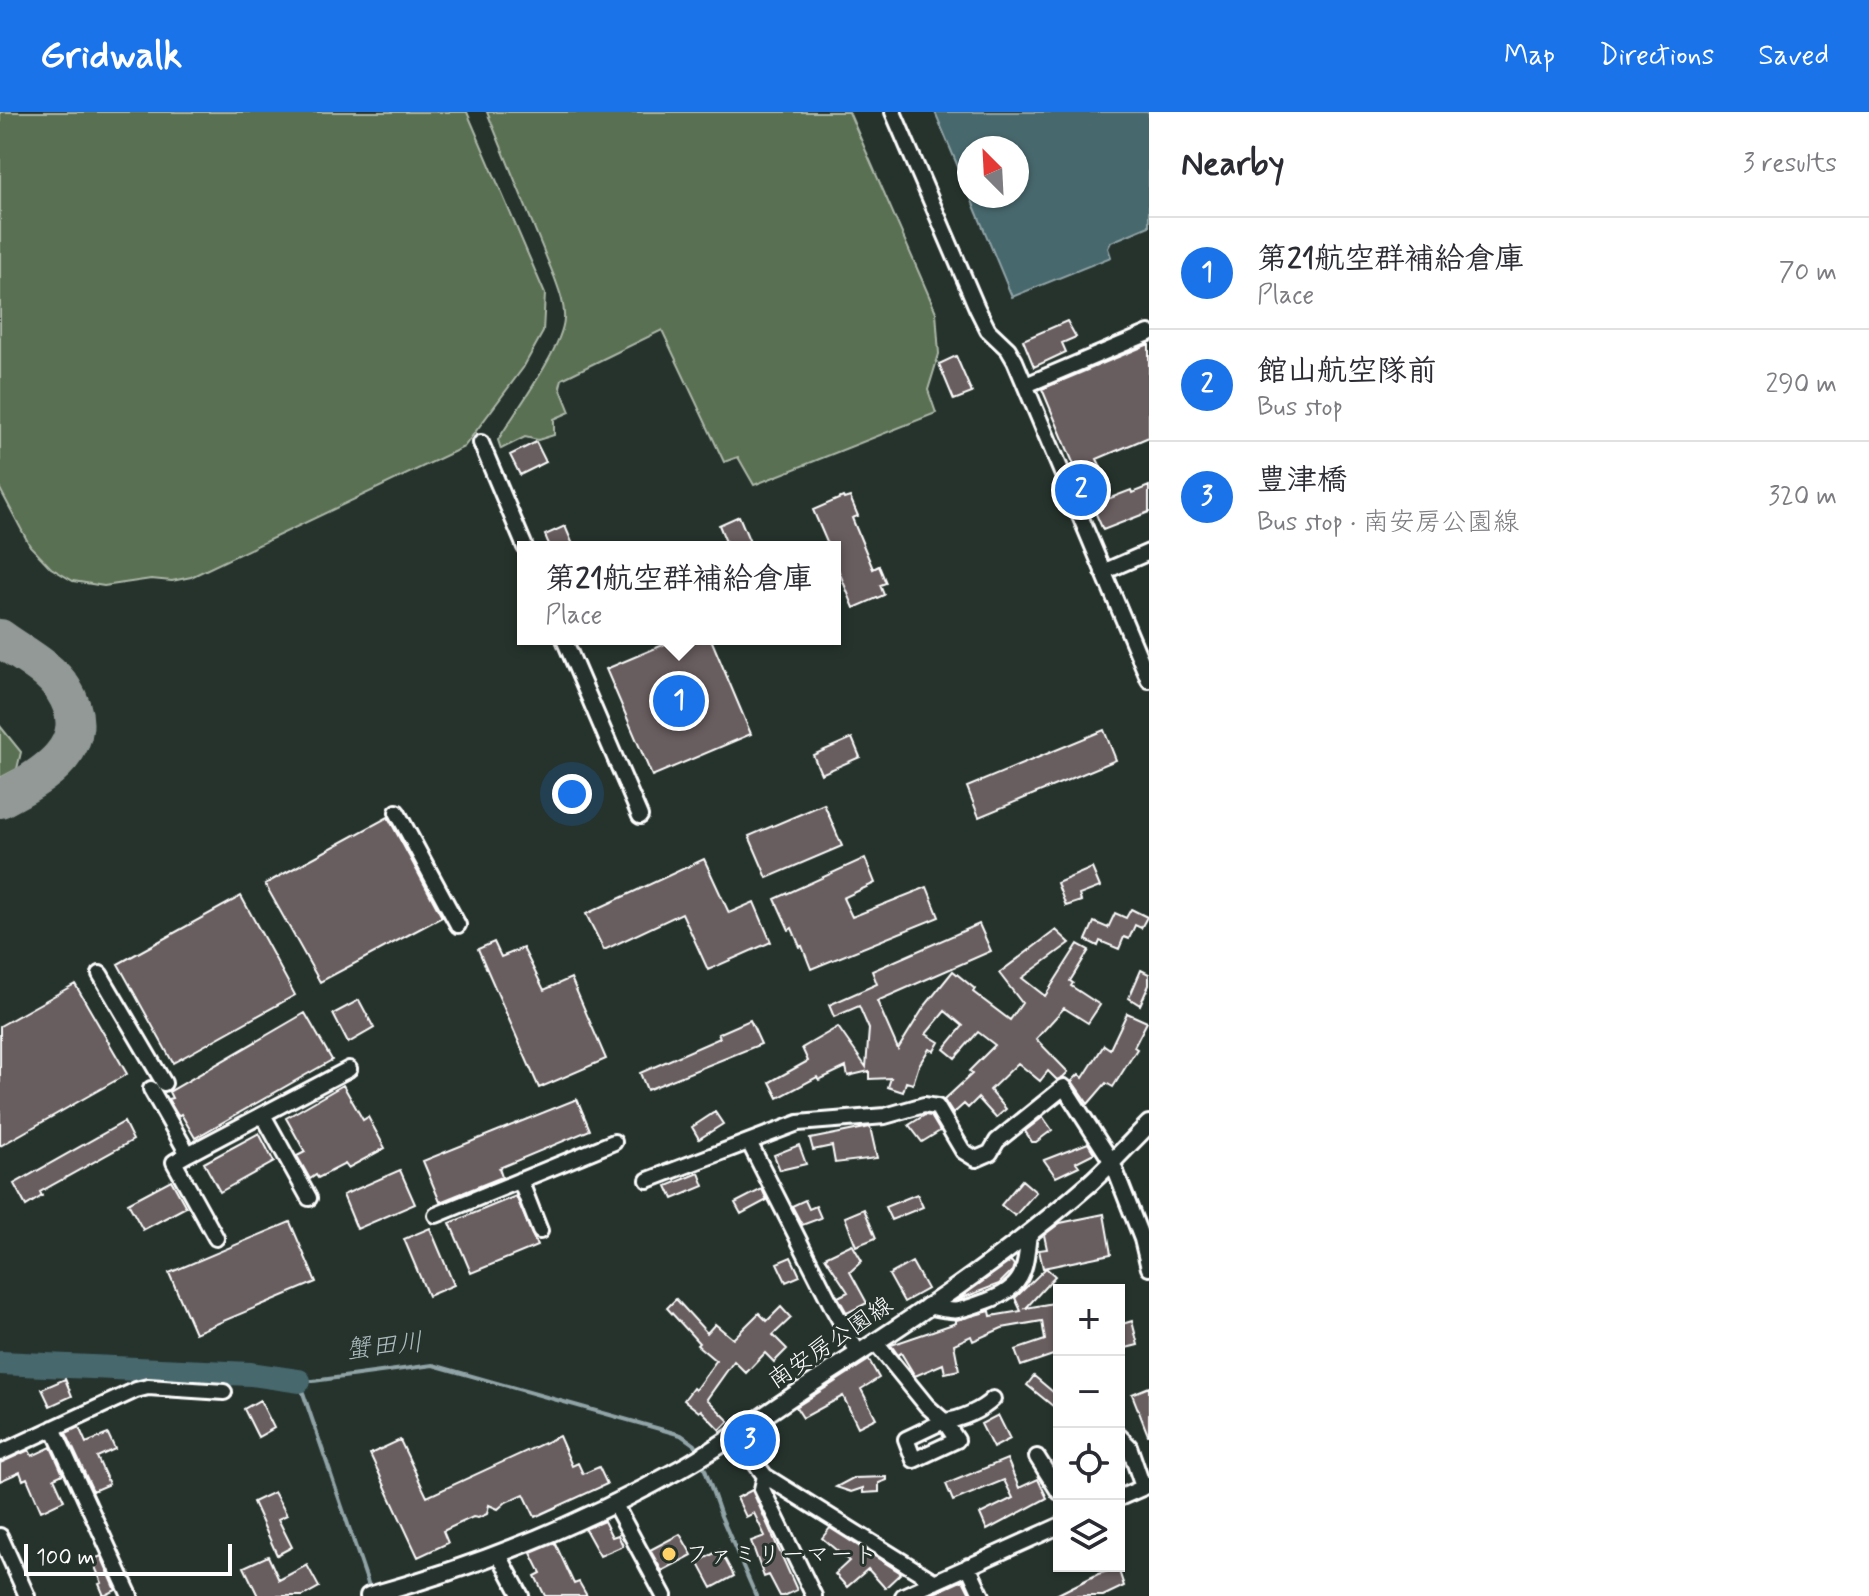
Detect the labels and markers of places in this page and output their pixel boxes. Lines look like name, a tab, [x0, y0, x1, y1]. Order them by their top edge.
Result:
pin: 2	[1055, 460, 1107, 520]
pin: 1	[653, 671, 705, 731]
pin: 3	[724, 1410, 776, 1470]
place label: ファミリーマート	[685, 1540, 877, 1571]
marker: ファミリーマート	[660, 1545, 678, 1563]

